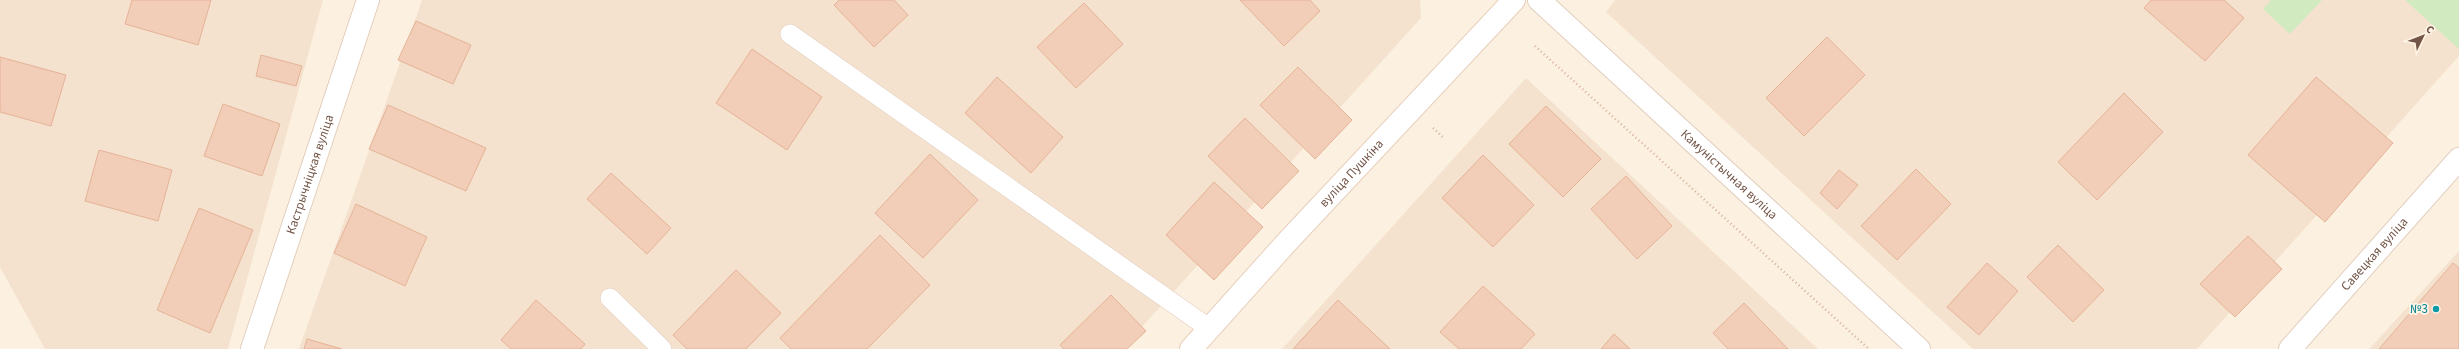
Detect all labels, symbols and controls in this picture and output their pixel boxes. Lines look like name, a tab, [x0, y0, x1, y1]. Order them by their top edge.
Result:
north arrow	[2403, 16, 2443, 56]
text: С	[2422, 22, 2438, 37]
street label: Кастрычніцкая вуліца	[282, 112, 338, 237]
street label: Камуністычная вуліца	[1677, 125, 1781, 224]
street label: вуліца Пушкіна	[1315, 135, 1388, 211]
street label: Савецкая вуліца	[2337, 213, 2412, 295]
place label: №3	[2410, 300, 2428, 318]
marker: №3	[2431, 304, 2441, 314]

